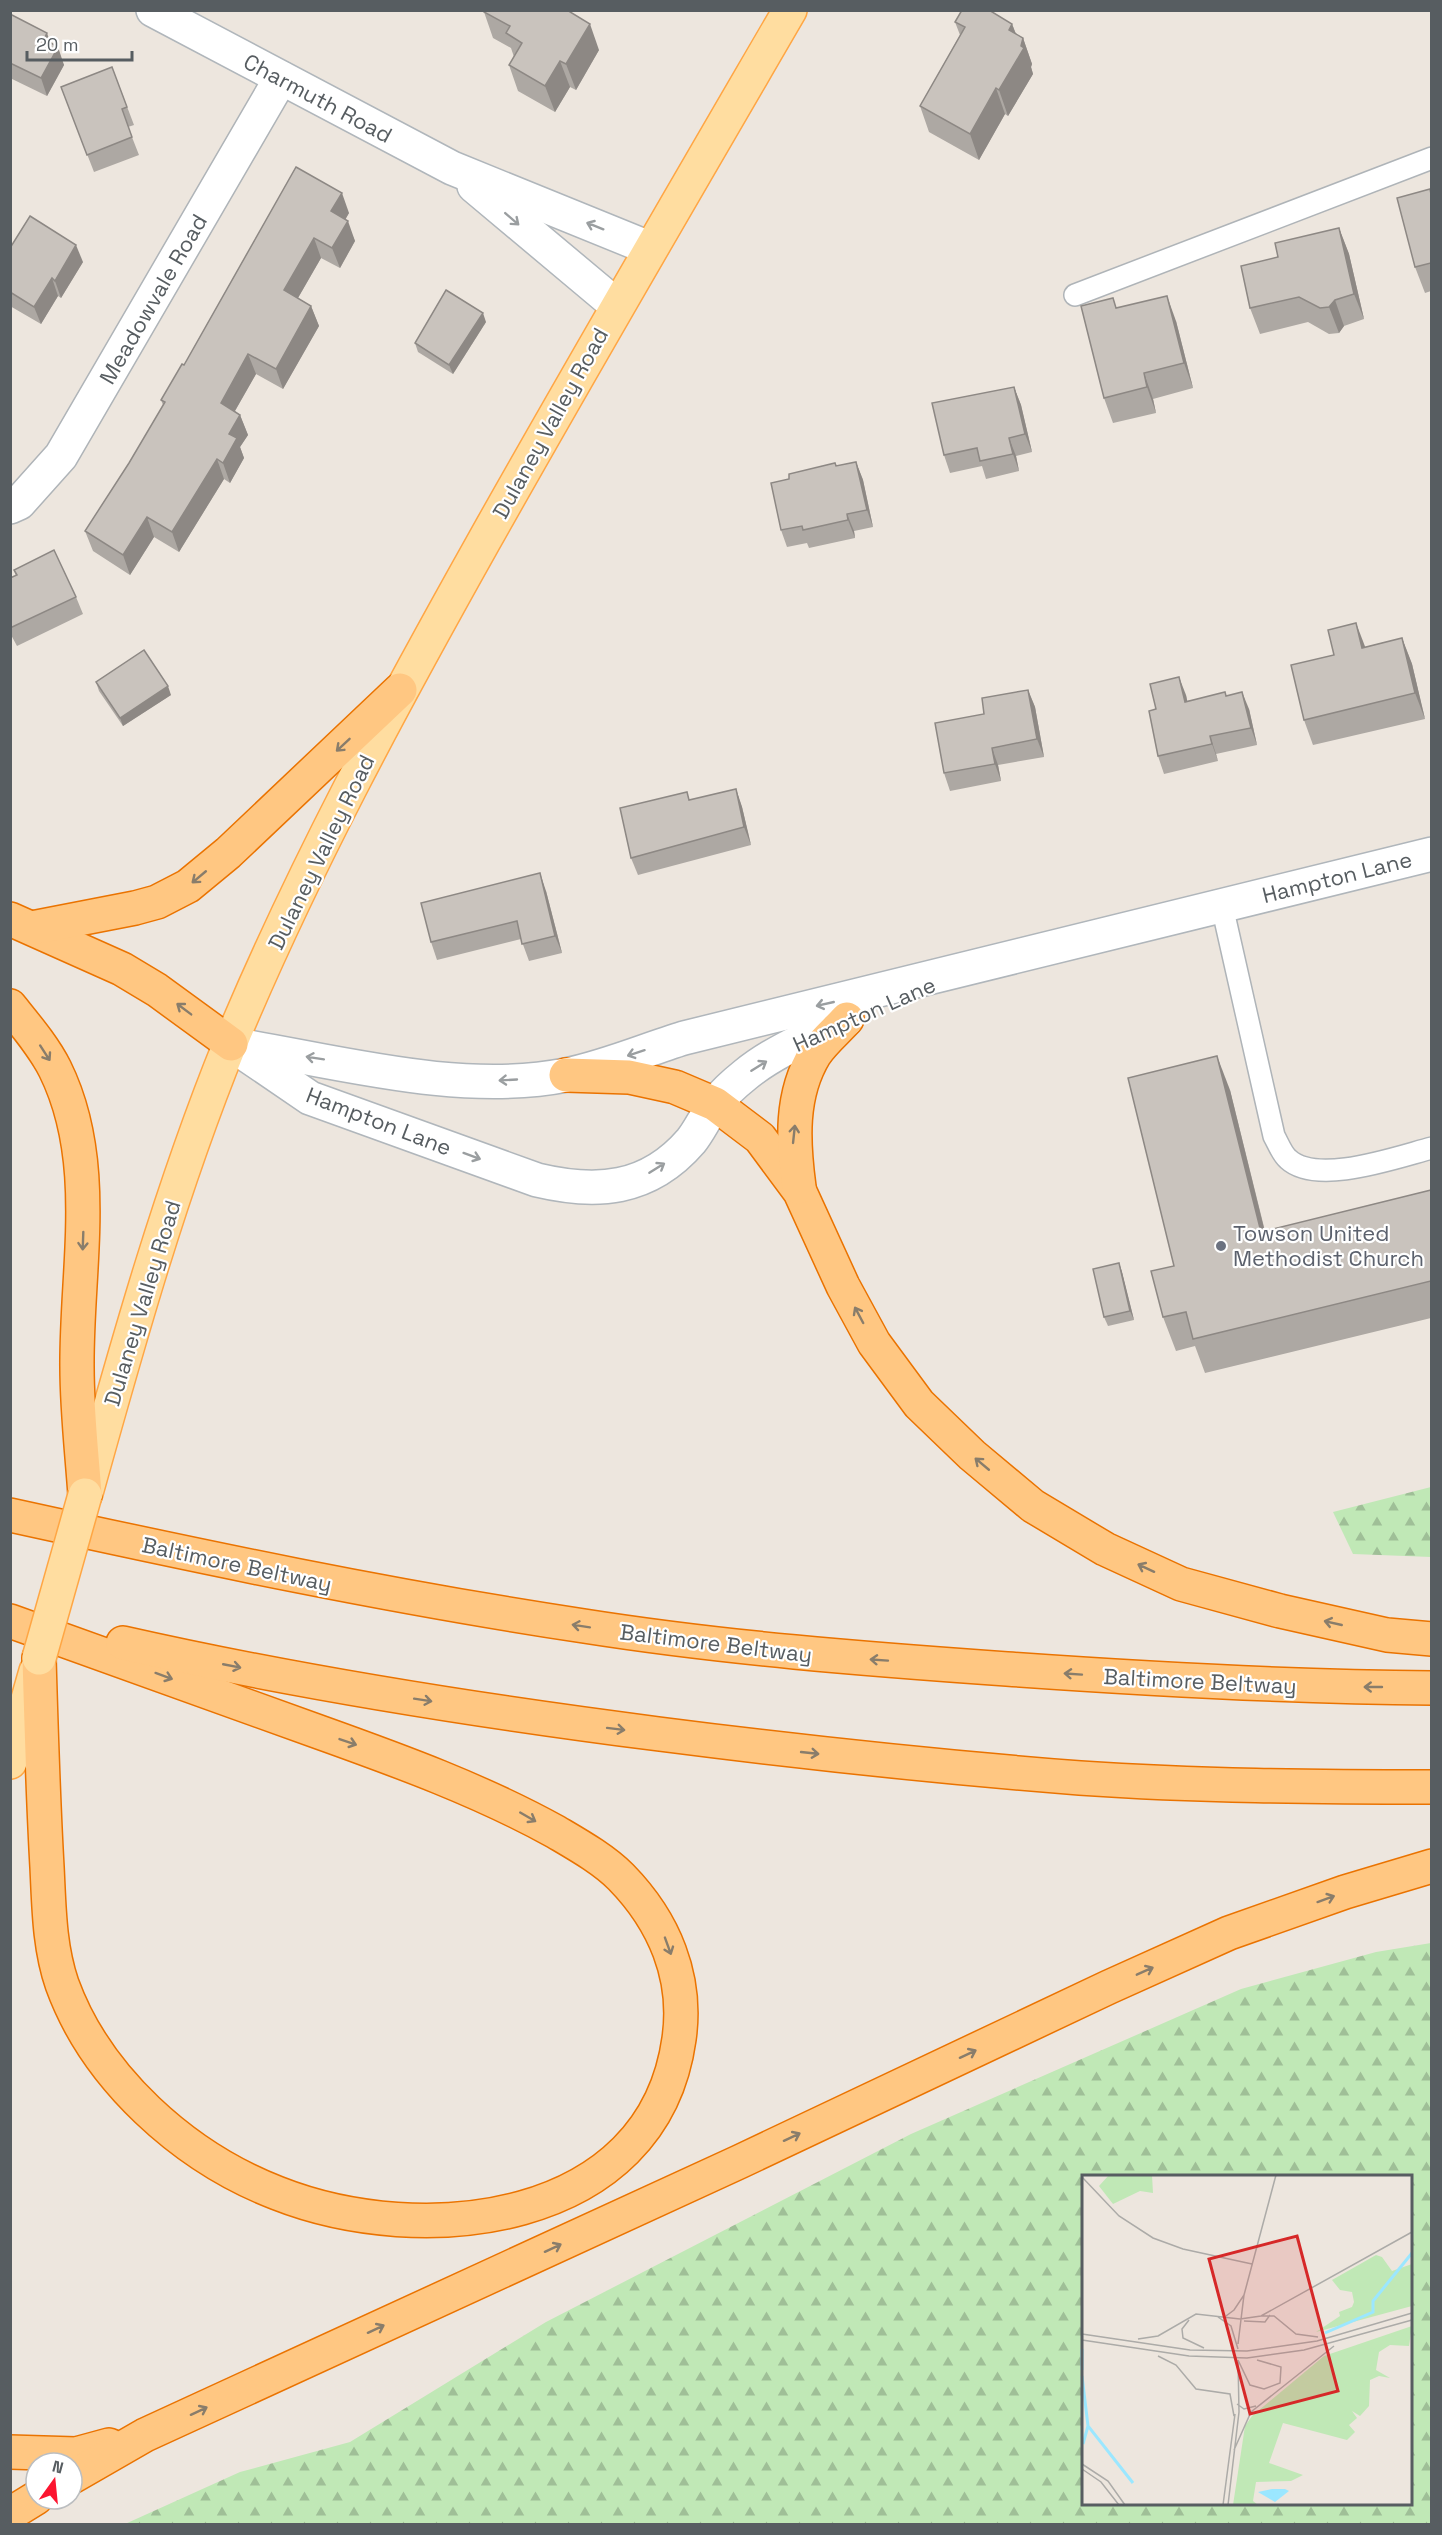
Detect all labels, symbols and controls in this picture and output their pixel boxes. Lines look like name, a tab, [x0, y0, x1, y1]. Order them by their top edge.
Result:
scale bar	[27, 24, 132, 62]
text: 20 m	[36, 33, 79, 56]
street label: Charmuth Road	[239, 47, 397, 149]
street label: Meadowvale Road	[93, 209, 213, 389]
one-way arrow	[504, 212, 519, 226]
one-way arrow	[586, 220, 605, 231]
street label: Dulaney Valley Road	[486, 323, 614, 523]
one-way arrow	[335, 738, 350, 752]
street label: Dulaney Valley Road	[262, 750, 380, 954]
street label: Hampton Lane	[1259, 845, 1415, 909]
one-way arrow	[192, 870, 207, 884]
street label: Hampton Lane	[788, 970, 940, 1058]
one-way arrow	[816, 998, 835, 1010]
one-way arrow	[176, 1003, 192, 1015]
one-way arrow	[39, 1045, 51, 1061]
one-way arrow	[627, 1048, 646, 1059]
one-way arrow	[305, 1052, 325, 1063]
one-way arrow	[750, 1059, 767, 1071]
one-way arrow	[499, 1075, 518, 1086]
street label: Hampton Lane	[302, 1080, 456, 1162]
one-way arrow	[789, 1124, 800, 1144]
one-way arrow	[462, 1152, 481, 1163]
one-way arrow	[649, 1162, 666, 1175]
street label: Dulaney Valley Road	[97, 1197, 187, 1409]
place label: Towson United Methodist Church	[1233, 1219, 1424, 1272]
one-way arrow	[77, 1231, 88, 1251]
marker: Towson United Methodist Church	[1214, 1239, 1228, 1253]
one-way arrow	[853, 1306, 864, 1324]
one-way arrow	[975, 1457, 990, 1471]
street label: Baltimore Beltway	[139, 1530, 335, 1598]
one-way arrow	[1137, 1562, 1155, 1574]
one-way arrow	[1323, 1616, 1342, 1628]
street label: Baltimore Beltway	[618, 1617, 814, 1669]
one-way arrow	[572, 1620, 591, 1631]
one-way arrow	[869, 1654, 889, 1665]
one-way arrow	[221, 1661, 241, 1672]
street label: Baltimore Beltway	[1103, 1662, 1297, 1700]
one-way arrow	[1064, 1668, 1084, 1679]
one-way arrow	[154, 1672, 173, 1683]
one-way arrow	[1364, 1681, 1384, 1693]
one-way arrow	[413, 1695, 433, 1706]
one-way arrow	[606, 1724, 626, 1735]
one-way arrow	[338, 1738, 357, 1749]
one-way arrow	[799, 1748, 819, 1759]
one-way arrow	[519, 1811, 536, 1823]
one-way arrow	[1316, 1893, 1335, 1904]
one-way arrow	[663, 1936, 674, 1955]
one-way arrow	[1135, 1965, 1153, 1976]
one-way arrow	[959, 2047, 977, 2059]
one-way arrow	[783, 2131, 801, 2143]
inset map	[1082, 2175, 1412, 2505]
one-way arrow	[543, 2242, 561, 2253]
one-way arrow	[366, 2323, 384, 2335]
one-way arrow	[189, 2405, 207, 2416]
north arrow	[24, 2451, 84, 2511]
text: N	[50, 2455, 66, 2479]

